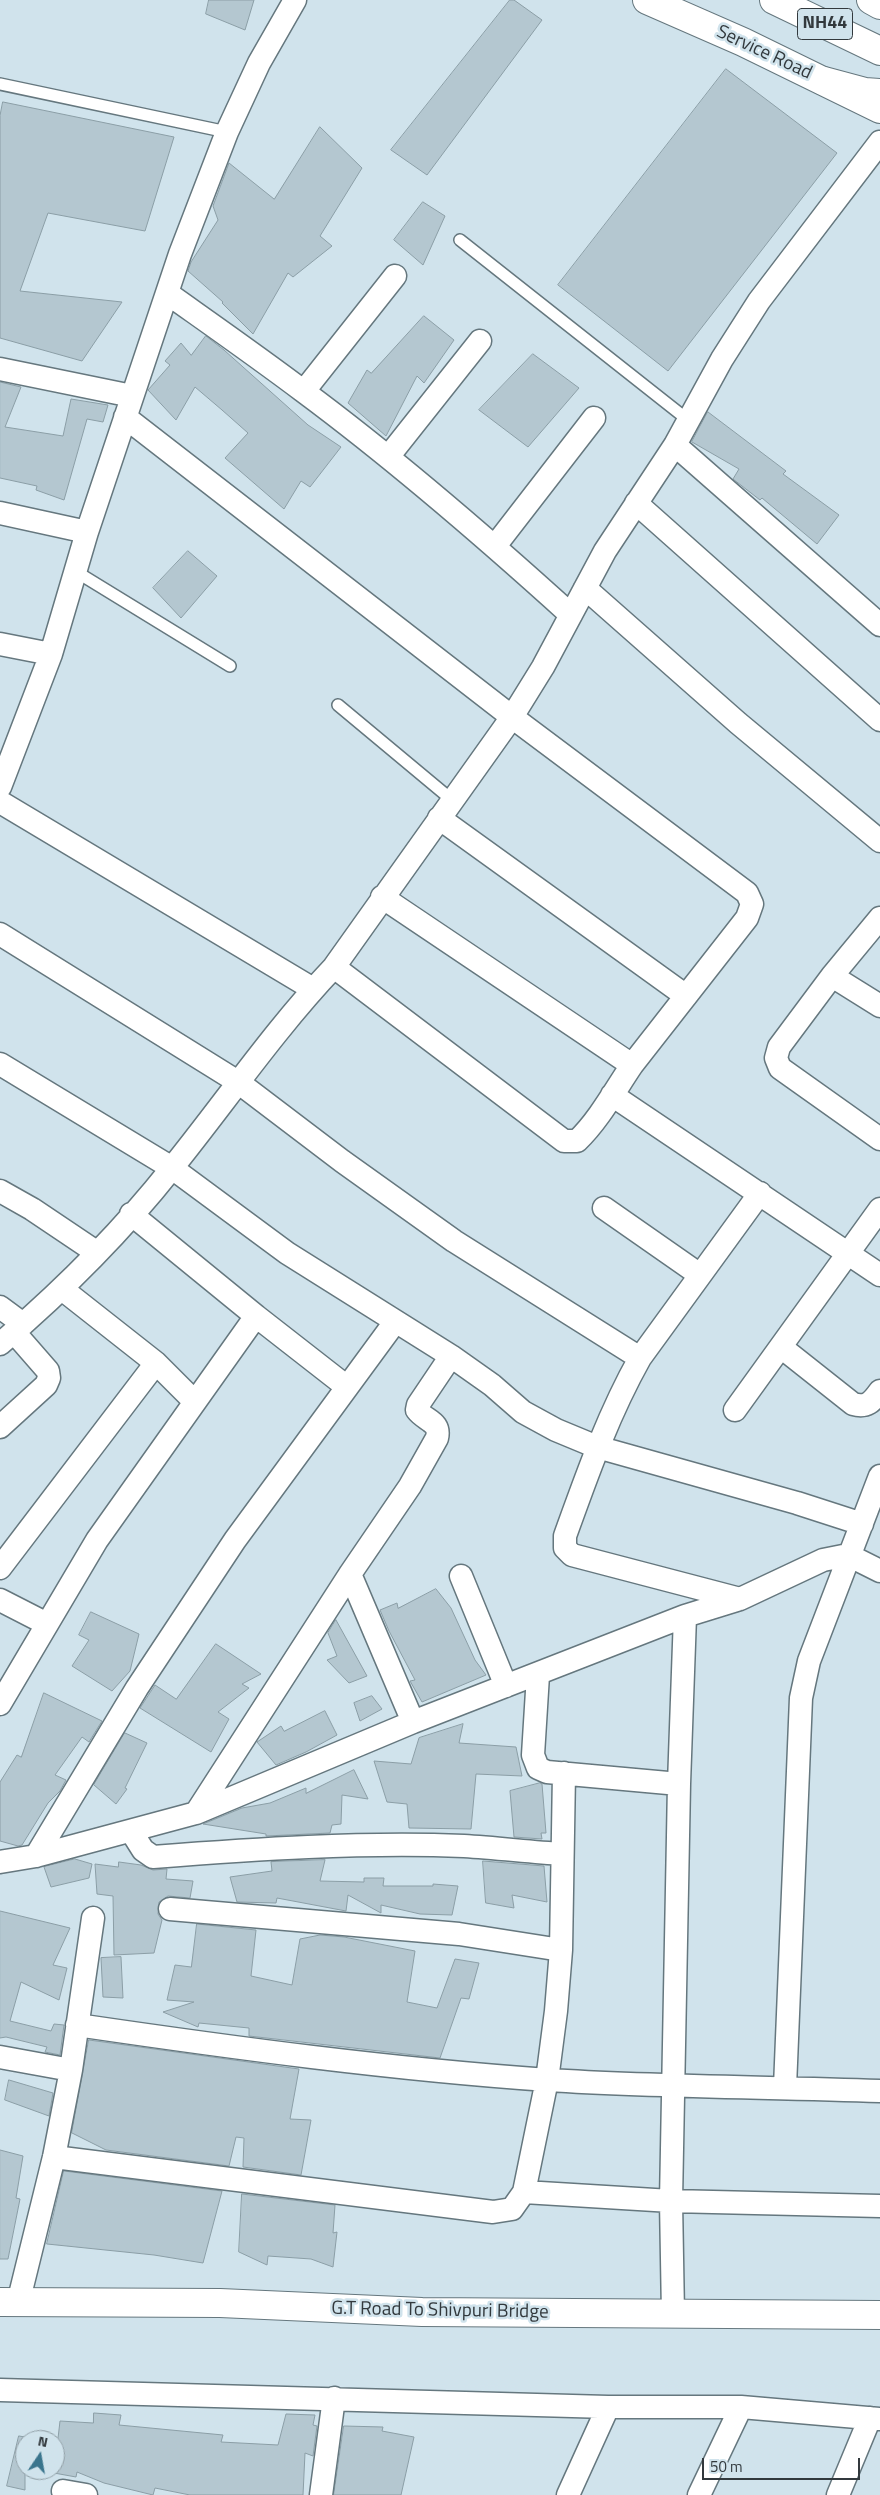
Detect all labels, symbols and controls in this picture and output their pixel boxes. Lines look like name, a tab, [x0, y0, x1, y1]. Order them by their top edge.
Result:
road number: NH44	[798, 8, 852, 40]
street label: Service Road	[713, 21, 815, 85]
street label: G.T Road To Shivpuri Bridge	[331, 2298, 549, 2324]
north arrow	[15, 2430, 65, 2480]
text: N	[36, 2430, 50, 2452]
scale bar	[705, 2448, 862, 2480]
text: 50 m	[710, 2455, 743, 2478]

